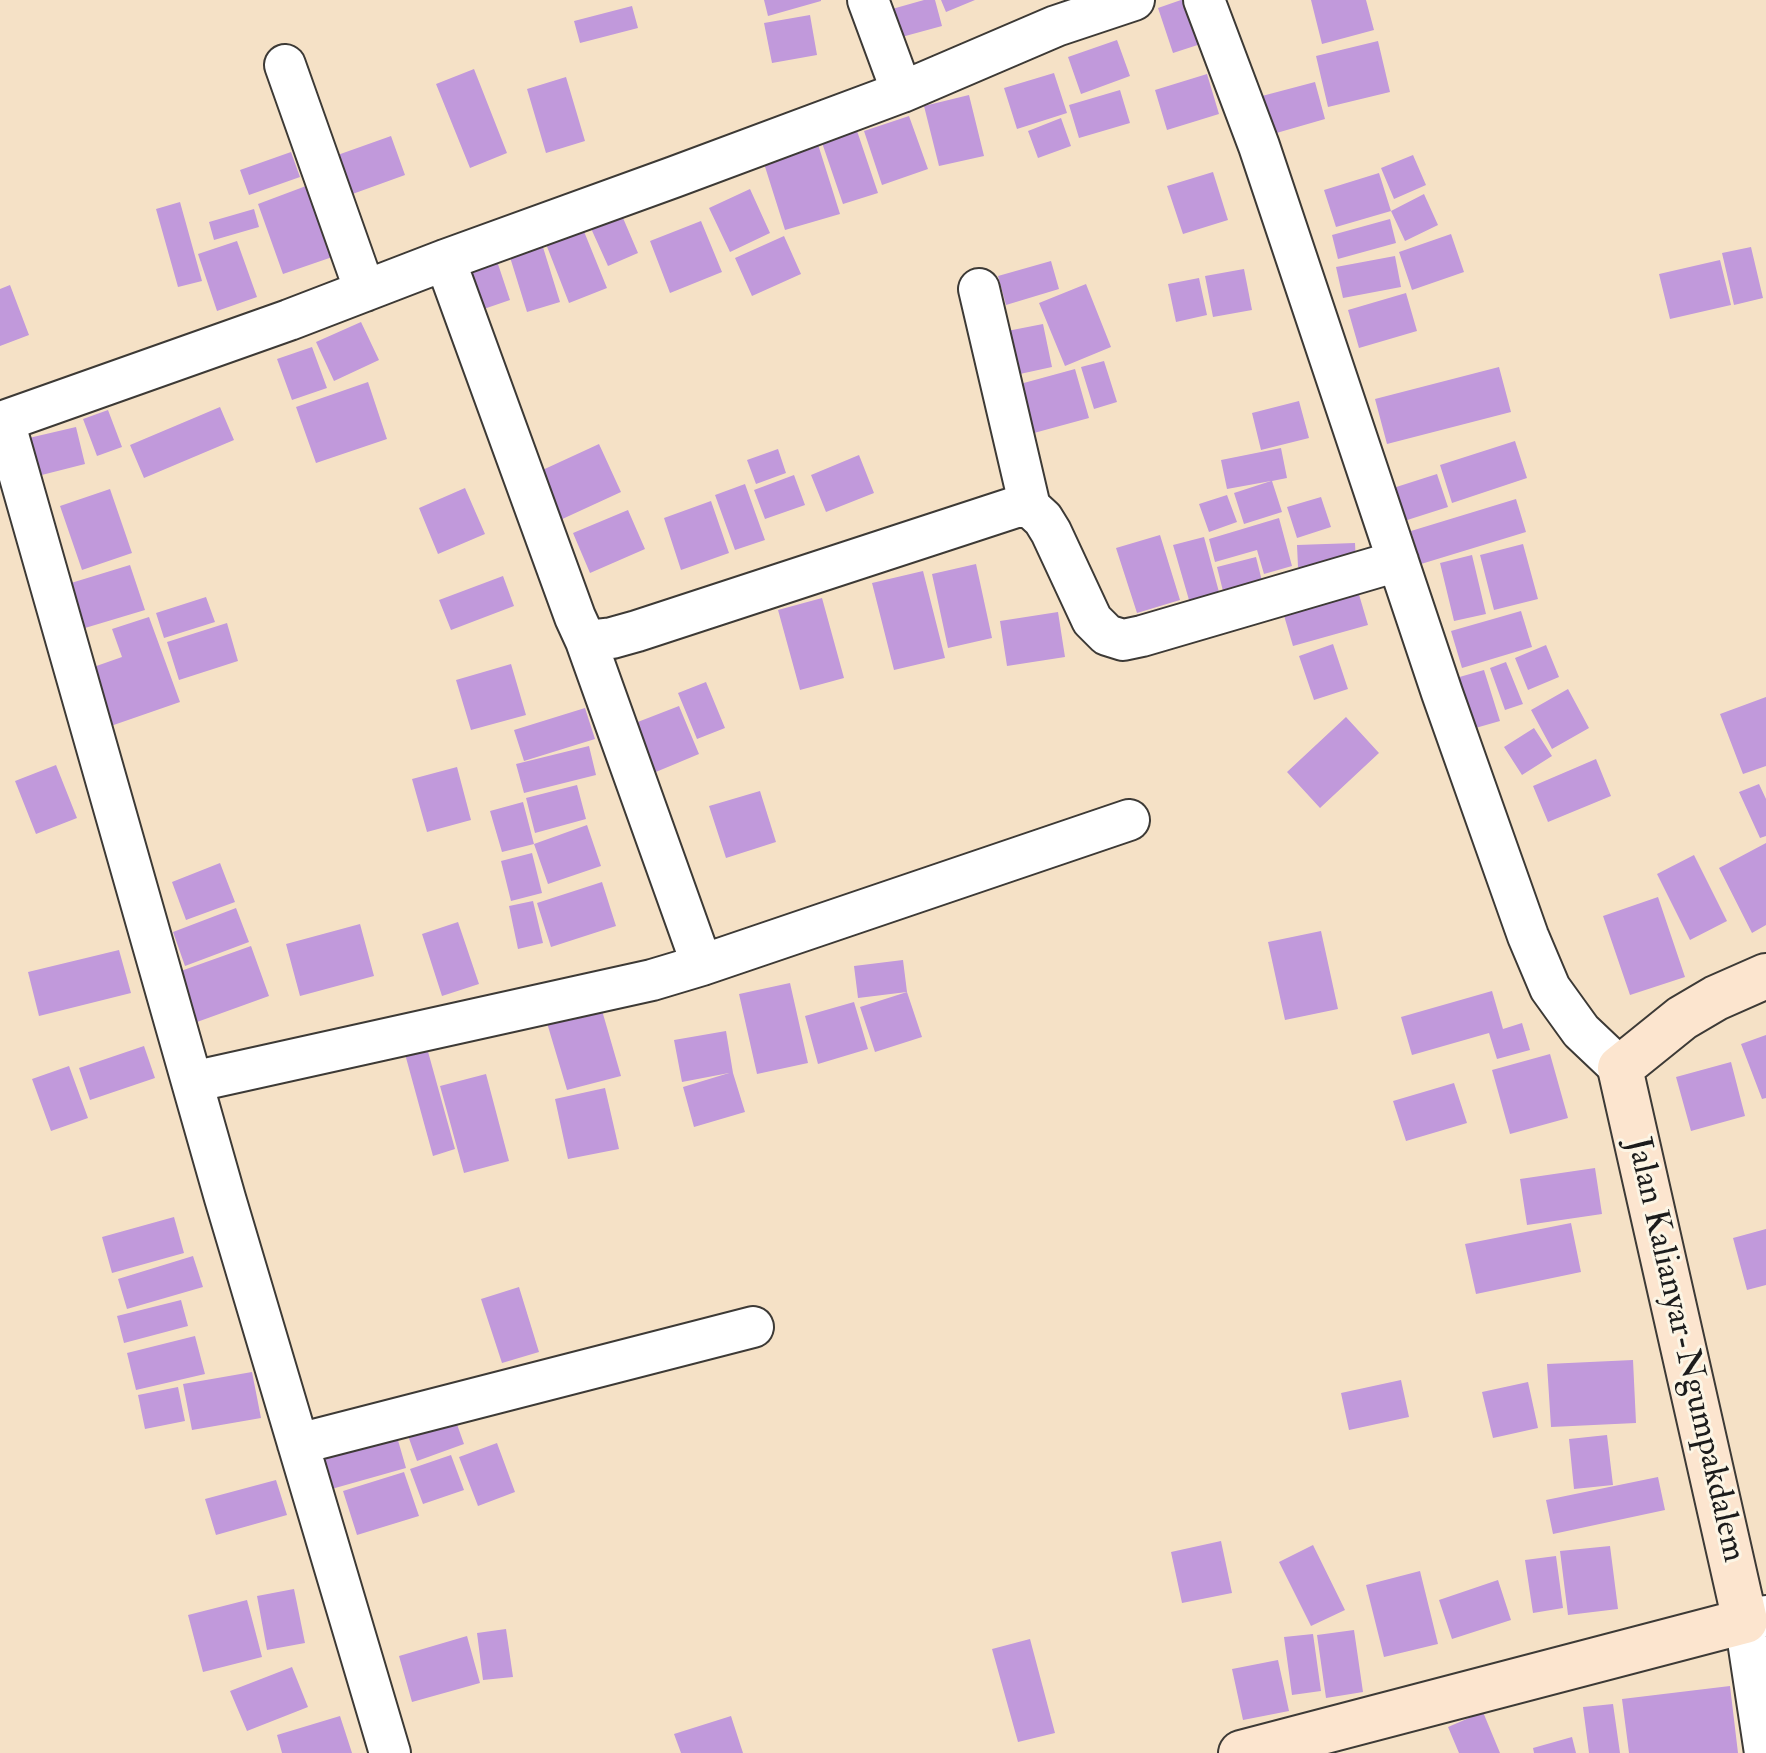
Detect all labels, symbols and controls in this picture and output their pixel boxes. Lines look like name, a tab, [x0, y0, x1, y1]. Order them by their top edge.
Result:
street label: Jalan Kalianyar-Ngumpakdalem	[1615, 1134, 1753, 1566]

